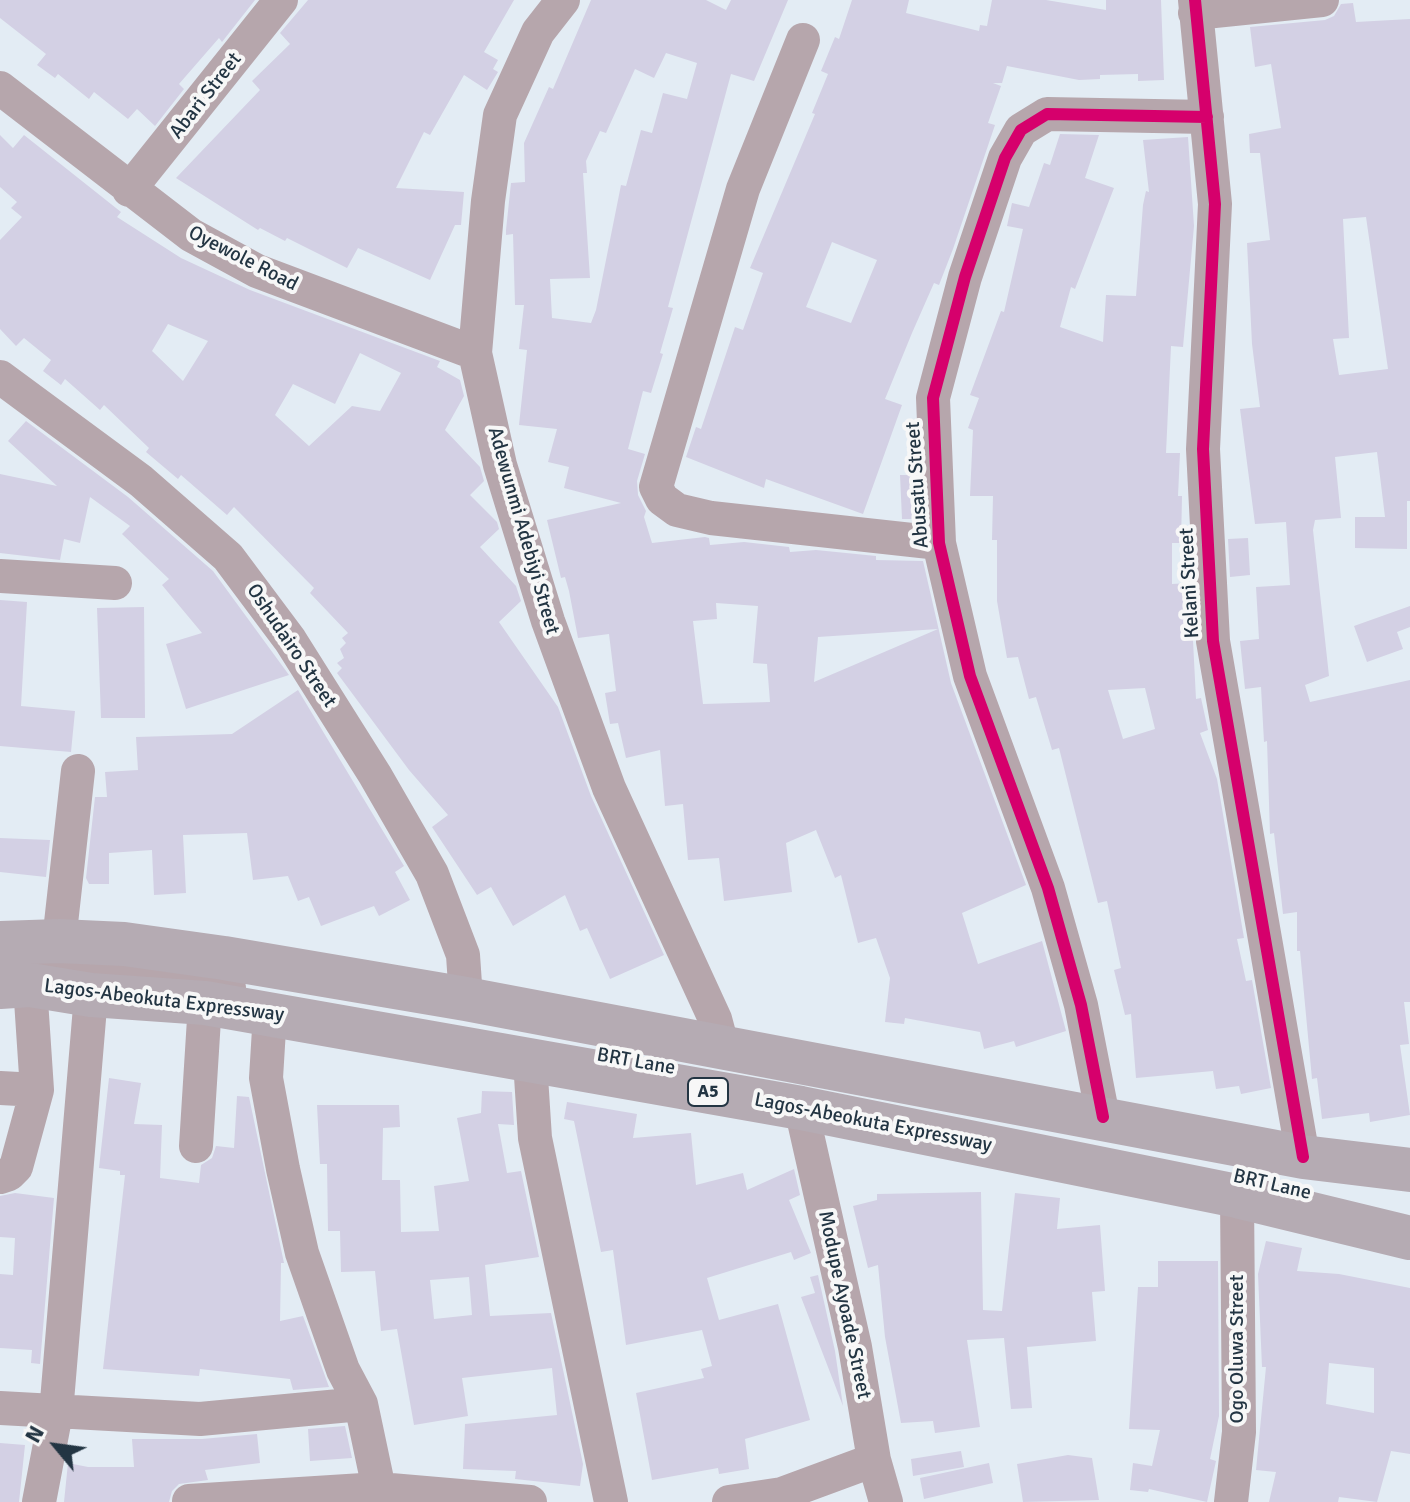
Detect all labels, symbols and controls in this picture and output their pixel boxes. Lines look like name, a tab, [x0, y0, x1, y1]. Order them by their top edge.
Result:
street label: Abari Street	[165, 48, 247, 144]
street label: Oyewole Road	[184, 221, 302, 297]
street label: Abusatu Street	[902, 421, 934, 549]
street label: Adewunmi Adebiyi Street	[482, 425, 564, 637]
street label: Kelani Street	[1175, 527, 1205, 639]
street label: Oshudairo Street	[241, 580, 341, 712]
street label: Lagos-Abeokuta Expressway	[43, 974, 285, 1028]
street label: BRT Lane	[595, 1043, 677, 1081]
road number: A5	[688, 1078, 728, 1106]
street label: Lagos-Abeokuta Expressway	[752, 1088, 994, 1158]
street label: BRT Lane	[1231, 1164, 1313, 1206]
street label: Modupe Ayoade Street	[812, 1209, 876, 1401]
street label: Ogo Oluwa Street	[1226, 1274, 1250, 1424]
north arrow	[16, 1406, 96, 1486]
text: N	[19, 1421, 50, 1447]

